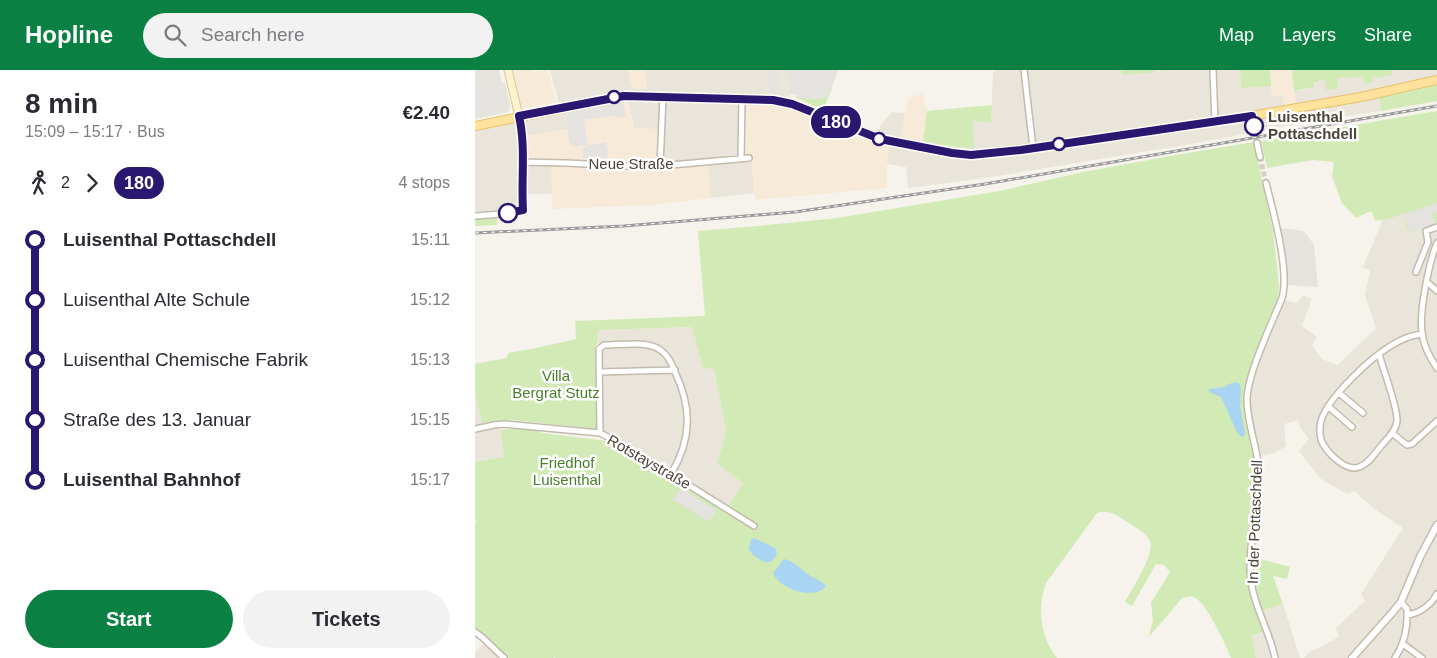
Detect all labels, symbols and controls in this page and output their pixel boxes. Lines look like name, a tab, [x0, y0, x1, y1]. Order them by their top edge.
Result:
search box	[143, 13, 493, 58]
text: Hopline	[25, 21, 113, 48]
icon: search	[161, 21, 189, 49]
text: Search here	[201, 24, 305, 45]
text: Map	[1219, 25, 1254, 45]
text: Layers	[1282, 25, 1336, 45]
text: Share	[1364, 25, 1412, 45]
text: 8 min	[25, 88, 98, 119]
unlabelled marker	[607, 90, 621, 104]
text: €2.40	[402, 102, 450, 123]
line badge: 180	[807, 106, 865, 138]
place label: Luisenthal Pottaschdell	[1268, 108, 1357, 142]
text: 180	[821, 112, 851, 132]
marker: Luisenthal Pottaschdell	[1244, 116, 1264, 136]
text: 15:09 – 15:17 · Bus	[25, 123, 165, 140]
unlabelled marker	[872, 132, 886, 146]
unlabelled marker	[1052, 137, 1066, 151]
street label: Neue Straße	[588, 155, 674, 172]
icon: walk	[25, 169, 53, 197]
icon: forward	[78, 169, 106, 197]
text: 180	[124, 173, 154, 193]
text: 2	[61, 174, 70, 191]
text: 4 stops	[398, 174, 450, 191]
unlabelled marker	[498, 203, 518, 223]
text: Luisenthal Pottaschdell	[63, 229, 276, 250]
text: 15:11	[411, 231, 450, 248]
text: Luisenthal Alte Schule	[63, 289, 250, 310]
text: 15:12	[410, 291, 450, 308]
text: Luisenthal Chemische Fabrik	[63, 349, 308, 370]
text: 15:13	[410, 351, 450, 368]
park label: Villa Bergrat Stutz	[512, 367, 600, 401]
text: Straße des 13. Januar	[63, 409, 251, 430]
text: 15:15	[410, 411, 450, 428]
street label: Rotstaystraße	[605, 431, 694, 492]
park label: Friedhof Luisenthal	[533, 454, 601, 488]
street label: In der Pottaschdell	[1244, 460, 1265, 584]
text: Luisenthal Bahnhof	[63, 469, 240, 490]
text: 15:17	[410, 471, 450, 488]
button: Start	[25, 590, 233, 648]
button: Tickets	[243, 590, 450, 648]

